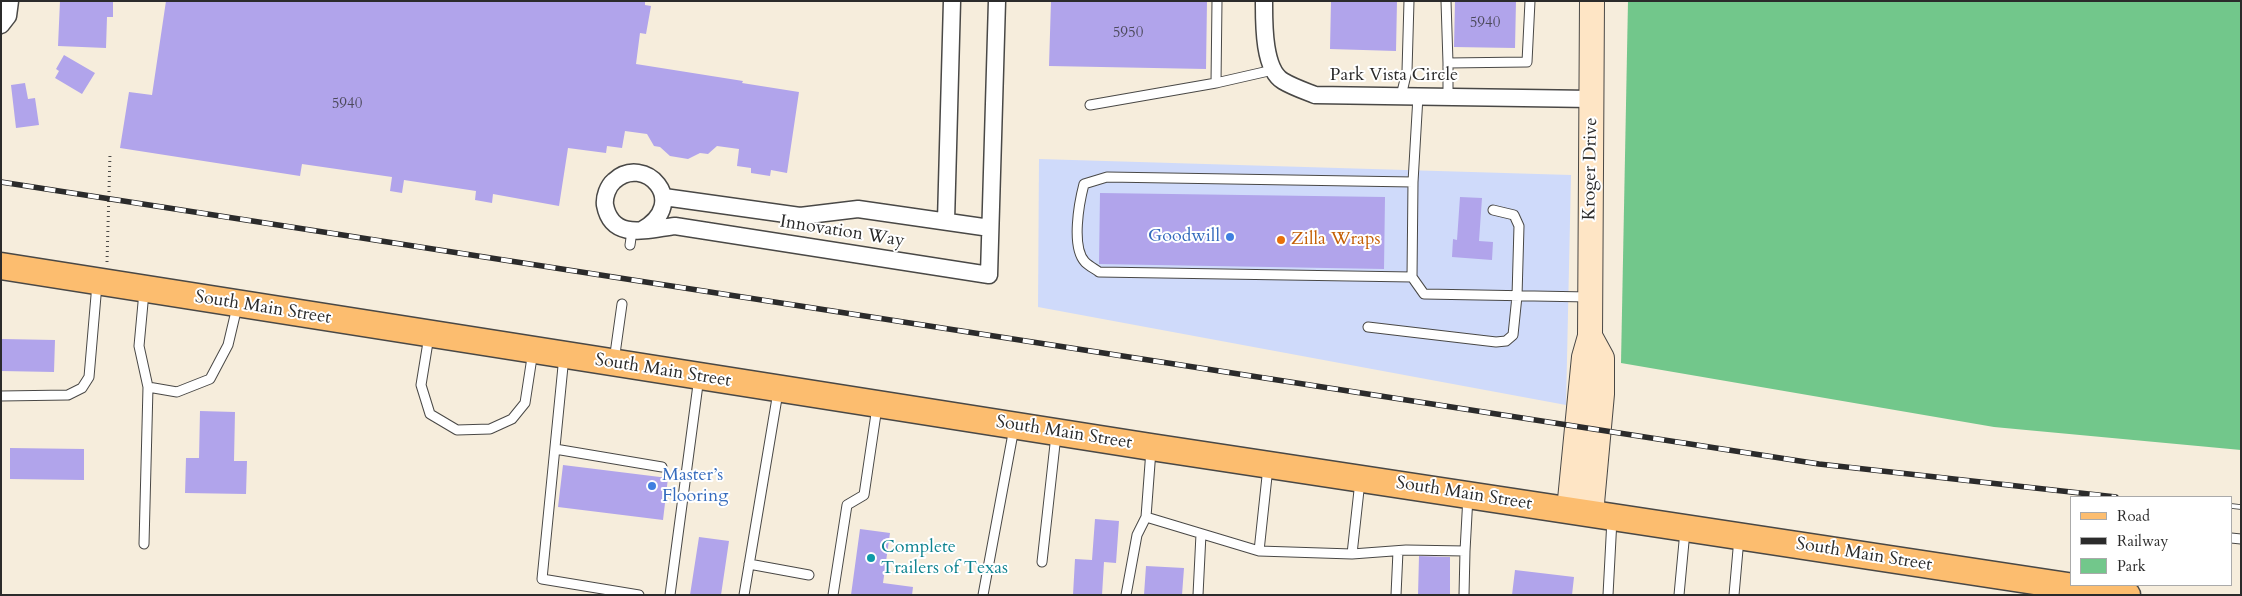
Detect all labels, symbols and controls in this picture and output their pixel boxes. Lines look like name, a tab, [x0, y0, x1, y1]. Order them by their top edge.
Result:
house number: 5940	[1470, 15, 1500, 33]
house number: 5950	[1113, 25, 1143, 43]
street label: Park Vista Circle	[1330, 65, 1458, 87]
house number: 5940	[332, 96, 362, 114]
street label: Kroger Drive	[1579, 117, 1603, 221]
street label: Innovation Way	[778, 211, 906, 253]
place label: Goodwill	[1148, 226, 1220, 248]
place label: Zilla Wraps	[1291, 229, 1380, 251]
marker: Goodwill	[1224, 231, 1236, 243]
marker: Zilla Wraps	[1275, 234, 1287, 246]
street label: South Main Street	[194, 287, 332, 329]
street label: South Main Street	[594, 350, 732, 392]
street label: South Main Street	[995, 412, 1133, 454]
place label: Master’s Flooring	[662, 465, 728, 508]
street label: South Main Street	[1395, 473, 1533, 515]
marker: Master’s Flooring	[646, 480, 658, 492]
legend	[2070, 496, 2232, 586]
text: Road	[2117, 506, 2150, 526]
text: Railway	[2117, 531, 2168, 551]
street label: South Main Street	[1795, 534, 1933, 576]
place label: Complete Trailers of Texas	[881, 537, 1008, 580]
marker: Complete Trailers of Texas	[865, 552, 877, 564]
text: Park	[2117, 556, 2146, 576]

